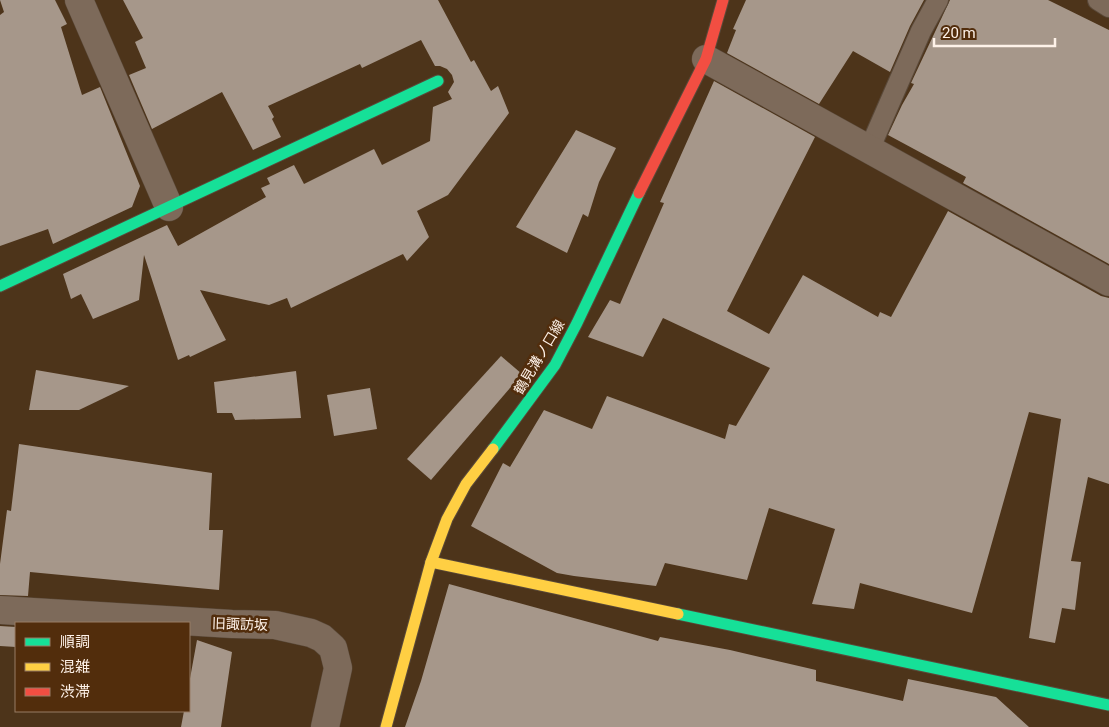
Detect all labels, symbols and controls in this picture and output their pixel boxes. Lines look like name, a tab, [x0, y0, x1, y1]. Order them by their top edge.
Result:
scale bar	[934, 15, 1055, 47]
text: 20 m	[942, 24, 976, 42]
street label: 鶴見溝ノ口線	[511, 317, 567, 397]
street label: 旧諏訪坂	[212, 615, 268, 633]
legend	[15, 622, 190, 712]
text: 順調	[60, 633, 90, 651]
text: 混雑	[60, 658, 90, 676]
text: 渋滞	[60, 683, 90, 701]

